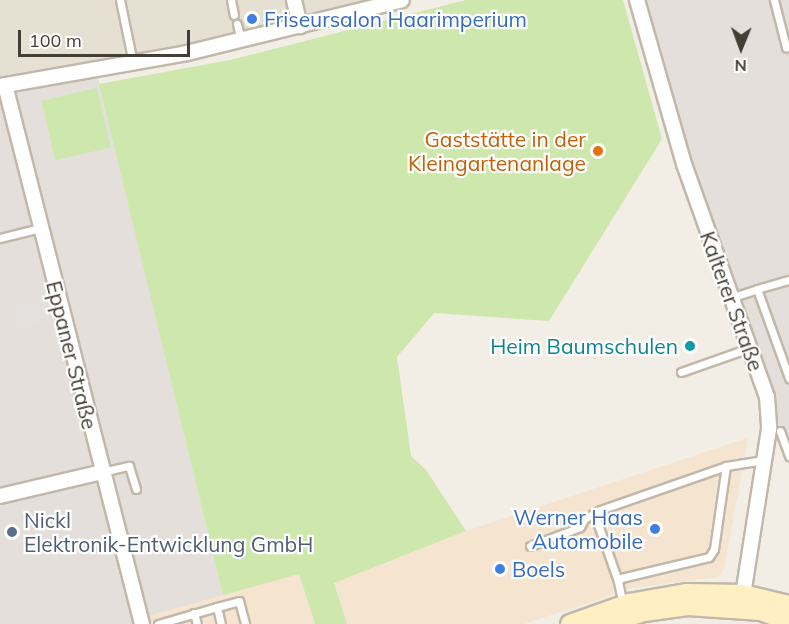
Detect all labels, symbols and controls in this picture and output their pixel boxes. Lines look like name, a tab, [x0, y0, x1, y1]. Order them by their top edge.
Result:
place label: Friseursalon Haarimperium	[264, 6, 527, 32]
marker: Friseursalon Haarimperium	[245, 12, 259, 26]
scale bar	[21, 18, 194, 56]
north arrow	[711, 18, 771, 78]
text: 100 m	[29, 29, 82, 52]
text: N	[734, 56, 747, 76]
place label: Gaststätte in der Kleingartenanlage	[408, 126, 586, 176]
marker: Gaststätte in der Kleingartenanlage	[591, 144, 605, 158]
street label: Kalterer Straße	[695, 228, 769, 374]
street label: Eppaner Straße	[41, 278, 103, 432]
place label: Heim Baumschulen	[490, 333, 678, 359]
marker: Heim Baumschulen	[683, 339, 697, 353]
place label: Werner Haas Automobile	[513, 504, 643, 554]
place label: Nickl Elektronik-Entwicklung GmbH	[24, 507, 313, 557]
marker: Werner Haas Automobile	[648, 522, 662, 536]
marker: Nickl Elektronik-Entwicklung GmbH	[5, 525, 19, 539]
place label: Boels	[512, 556, 565, 582]
marker: Boels	[493, 562, 507, 576]

